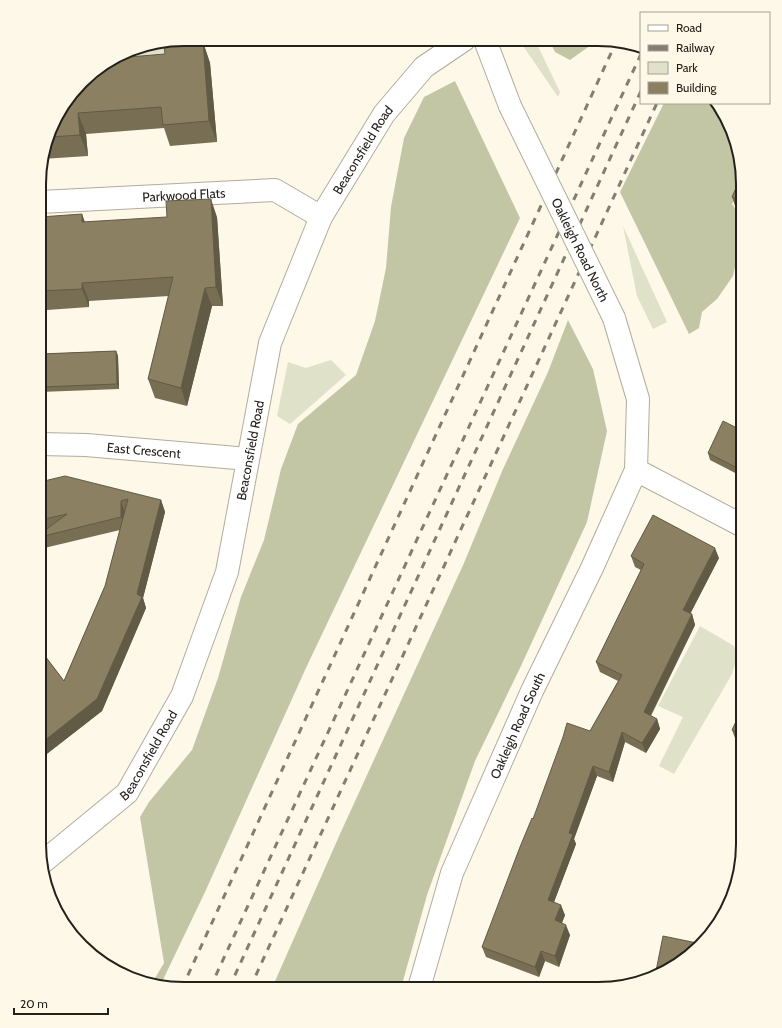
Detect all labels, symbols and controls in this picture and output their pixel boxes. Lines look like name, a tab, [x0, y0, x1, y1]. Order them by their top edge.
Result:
legend	[640, 12, 770, 104]
text: Road	[676, 20, 702, 35]
text: Railway	[676, 40, 714, 55]
text: Park	[676, 60, 698, 75]
text: Building	[676, 80, 718, 95]
street label: Beaconsfield Road	[329, 102, 396, 197]
street label: Parkwood Flats	[142, 185, 226, 205]
street label: Oakleigh Road North	[548, 195, 613, 304]
street label: Beaconsfield Road	[233, 399, 267, 502]
street label: East Crescent	[106, 439, 182, 461]
street label: Oakleigh Road South	[486, 669, 548, 781]
street label: Beaconsfield Road	[116, 707, 180, 804]
scale bar	[14, 990, 108, 1016]
text: 20 m	[20, 996, 48, 1011]

